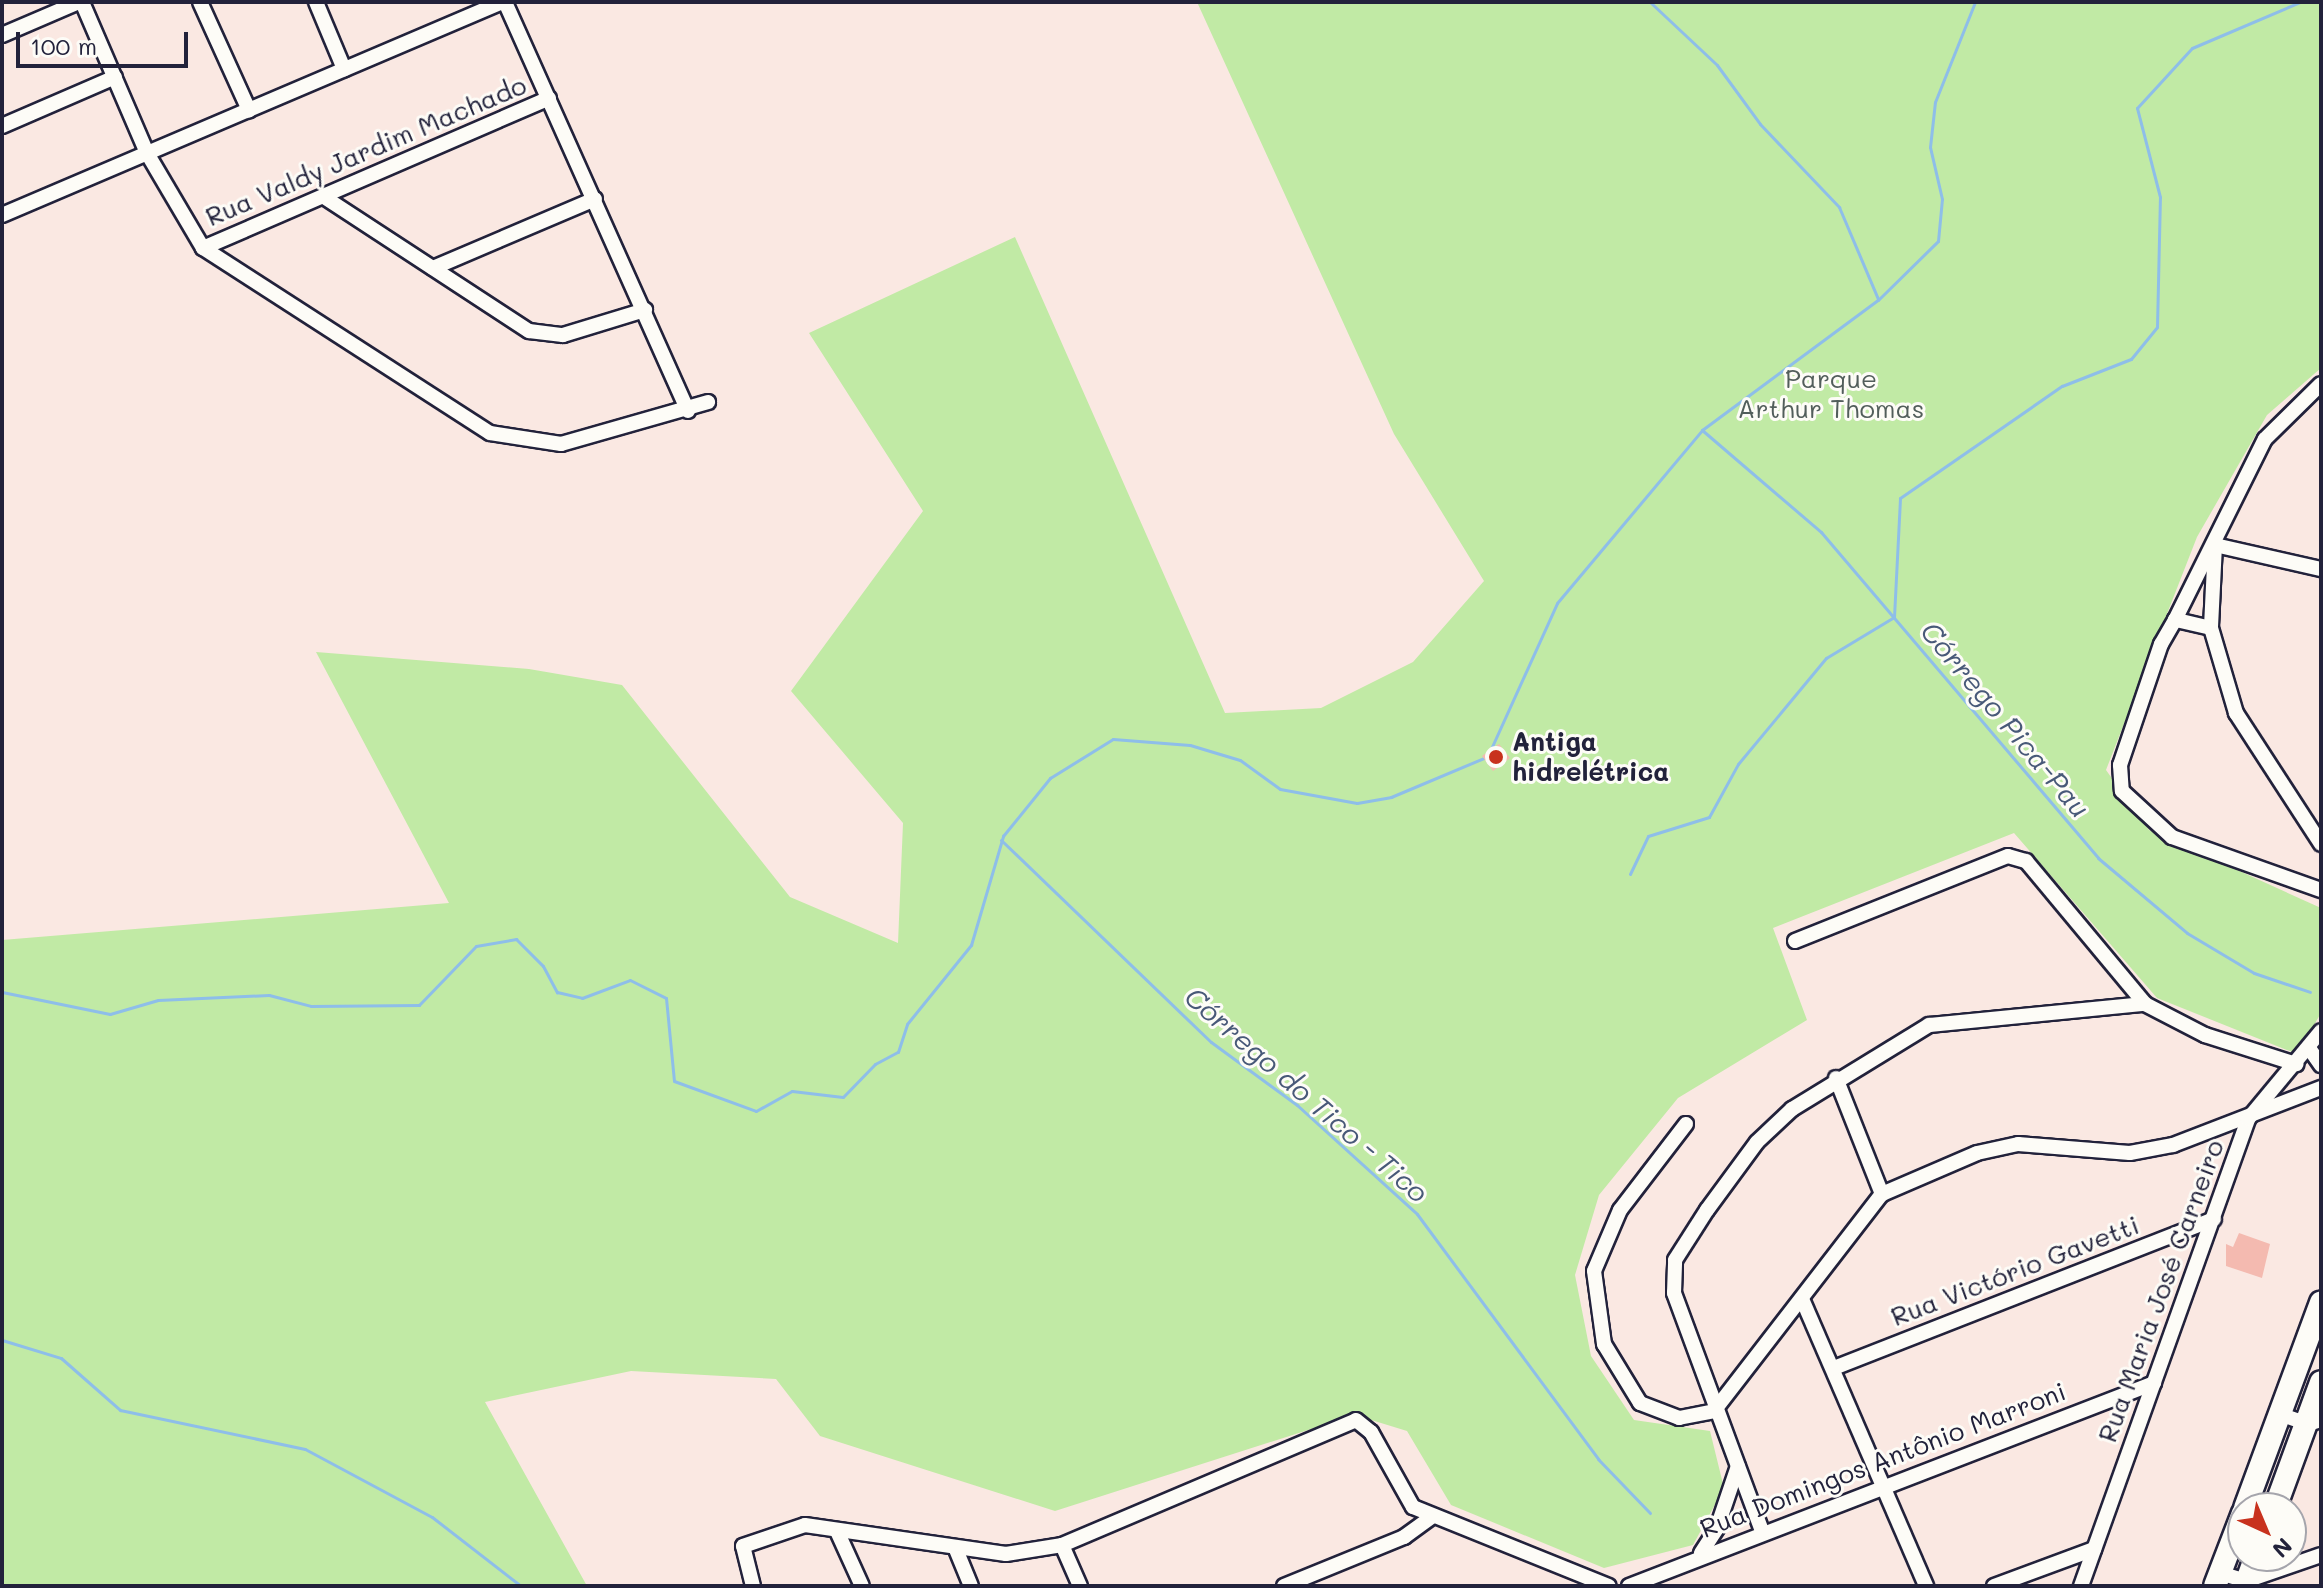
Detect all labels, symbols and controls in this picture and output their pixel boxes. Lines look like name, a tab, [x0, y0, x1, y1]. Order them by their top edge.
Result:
scale bar	[20, 16, 192, 66]
text: 100 m	[30, 30, 97, 61]
street label: Rua Valdy Jardim Machado	[201, 69, 531, 233]
park label: Parque Arthur Thomas	[1738, 363, 1924, 424]
water label: Córrego Pica-Pau	[1914, 614, 2098, 824]
place label: Antiga hidrelétrica	[1512, 726, 1669, 788]
marker: Antiga hidrelétrica	[1487, 748, 1505, 766]
water label: Córrego do Tico - Tico	[1178, 979, 1436, 1209]
street label: Rua Maria José Carneiro	[2092, 1136, 2230, 1446]
street label: Rua Victório Gavetti	[1887, 1209, 2143, 1333]
street label: Rua Domingos Antônio Marroni	[1696, 1376, 2070, 1544]
north arrow	[2227, 1492, 2307, 1572]
text: N	[2267, 1532, 2299, 1564]

